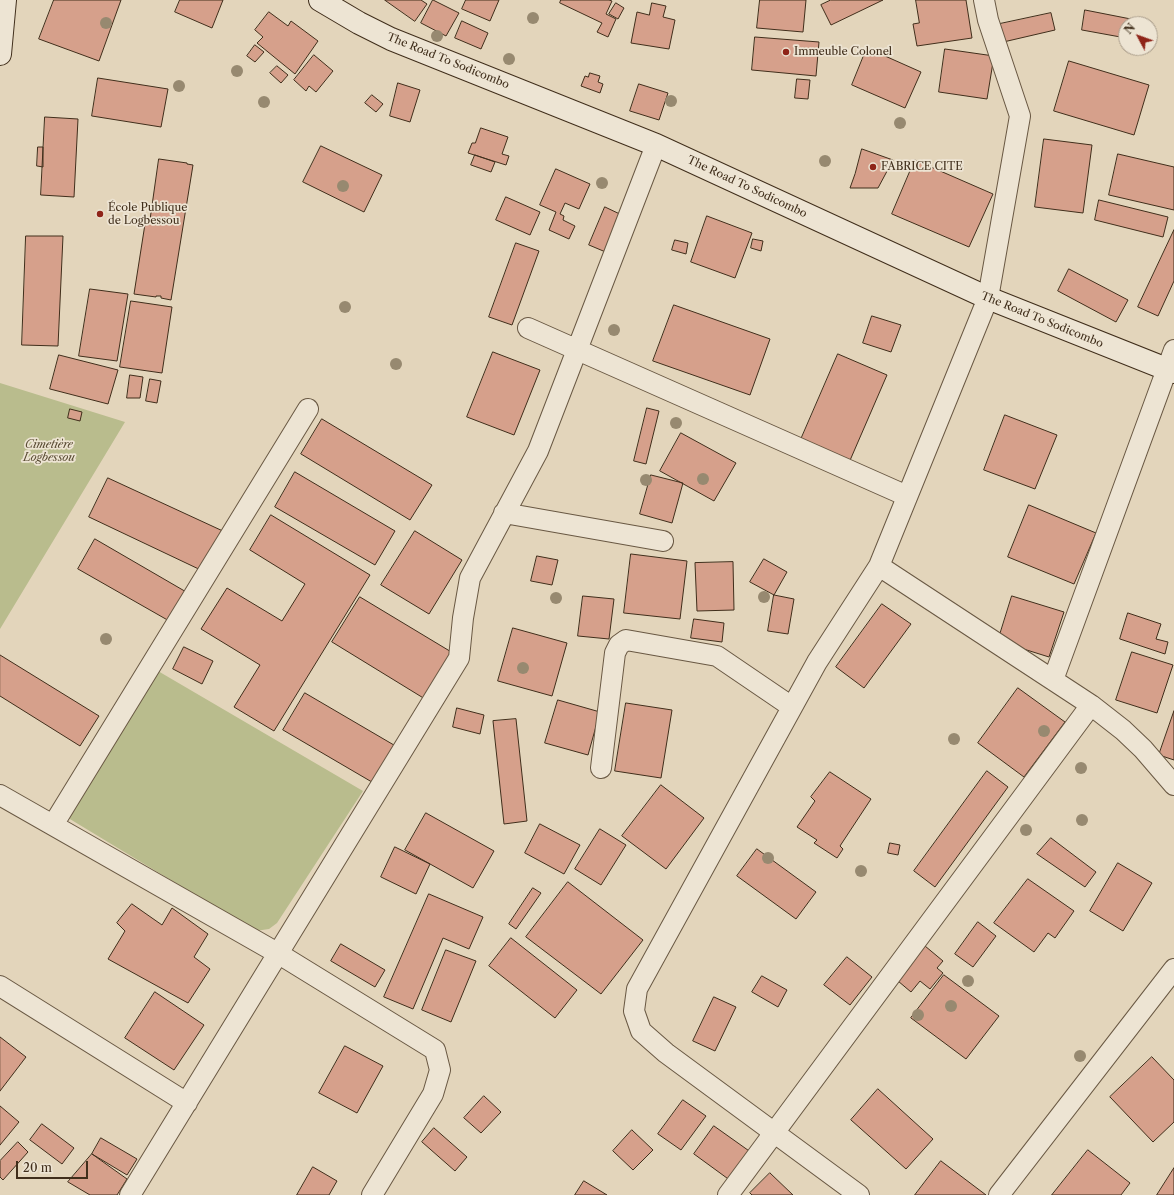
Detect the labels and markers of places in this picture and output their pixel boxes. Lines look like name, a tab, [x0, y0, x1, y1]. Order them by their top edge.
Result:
place label: Immeuble Colonel	[794, 45, 892, 59]
marker: Immeuble Colonel	[781, 47, 791, 57]
place label: FABRICE CITE	[881, 160, 963, 174]
marker: FABRICE CITE	[868, 162, 878, 172]
place label: École Publique de Logbessou	[108, 201, 187, 227]
marker: École Publique de Logbessou	[95, 209, 105, 219]

